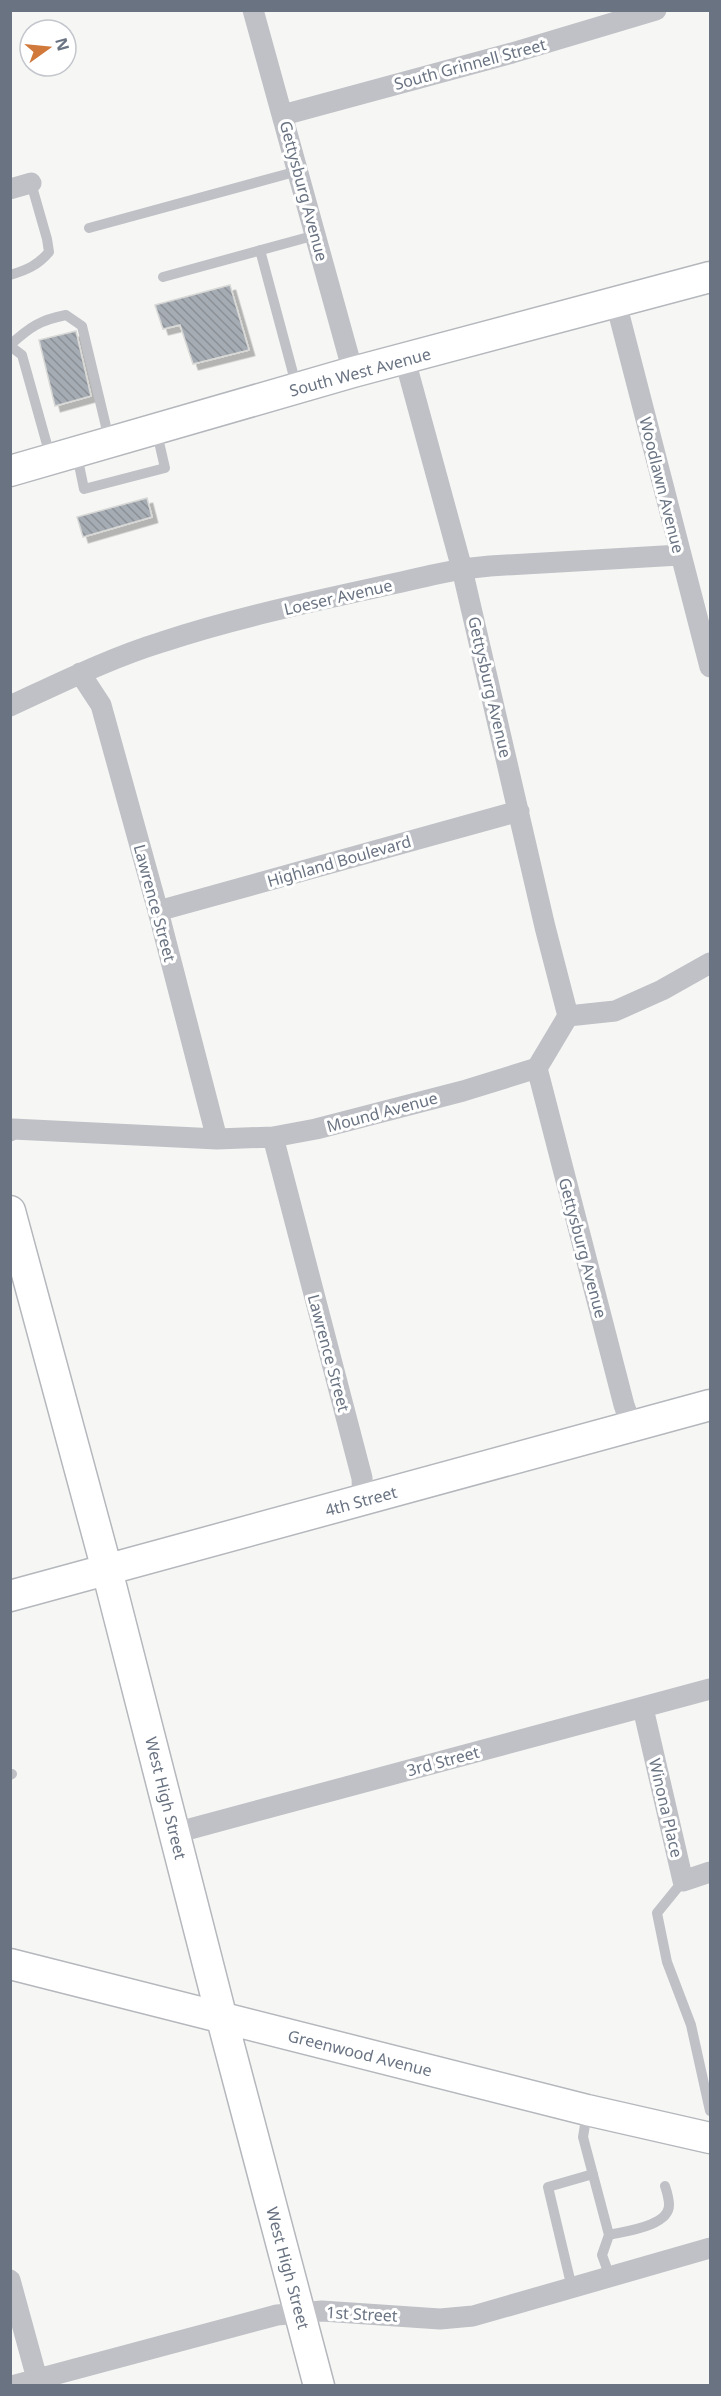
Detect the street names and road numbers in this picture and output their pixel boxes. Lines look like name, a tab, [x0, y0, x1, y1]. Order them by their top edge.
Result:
street label: South Grinnell Street	[392, 33, 549, 95]
street label: Gettysburg Avenue	[275, 118, 333, 264]
street label: South West Avenue	[287, 343, 433, 401]
street label: Woodlawn Avenue	[634, 415, 690, 555]
street label: Loeser Avenue	[282, 574, 394, 620]
street label: Gettysburg Avenue	[463, 614, 517, 760]
street label: Highland Boulevard	[264, 830, 414, 892]
street label: Lawrence Street	[129, 842, 181, 964]
street label: Mound Avenue	[324, 1087, 440, 1137]
street label: Gettysburg Avenue	[554, 1175, 612, 1321]
street label: Lawrence Street	[303, 1292, 355, 1414]
street label: 4th Street	[323, 1481, 400, 1521]
street label: West High Street	[140, 1734, 192, 1862]
street label: 3rd Street	[404, 1741, 482, 1781]
street label: Winona Place	[644, 1756, 688, 1860]
street label: Greenwood Avenue	[286, 2024, 434, 2082]
street label: West High Street	[261, 2204, 315, 2332]
street label: 1st Street	[326, 2301, 398, 2327]

